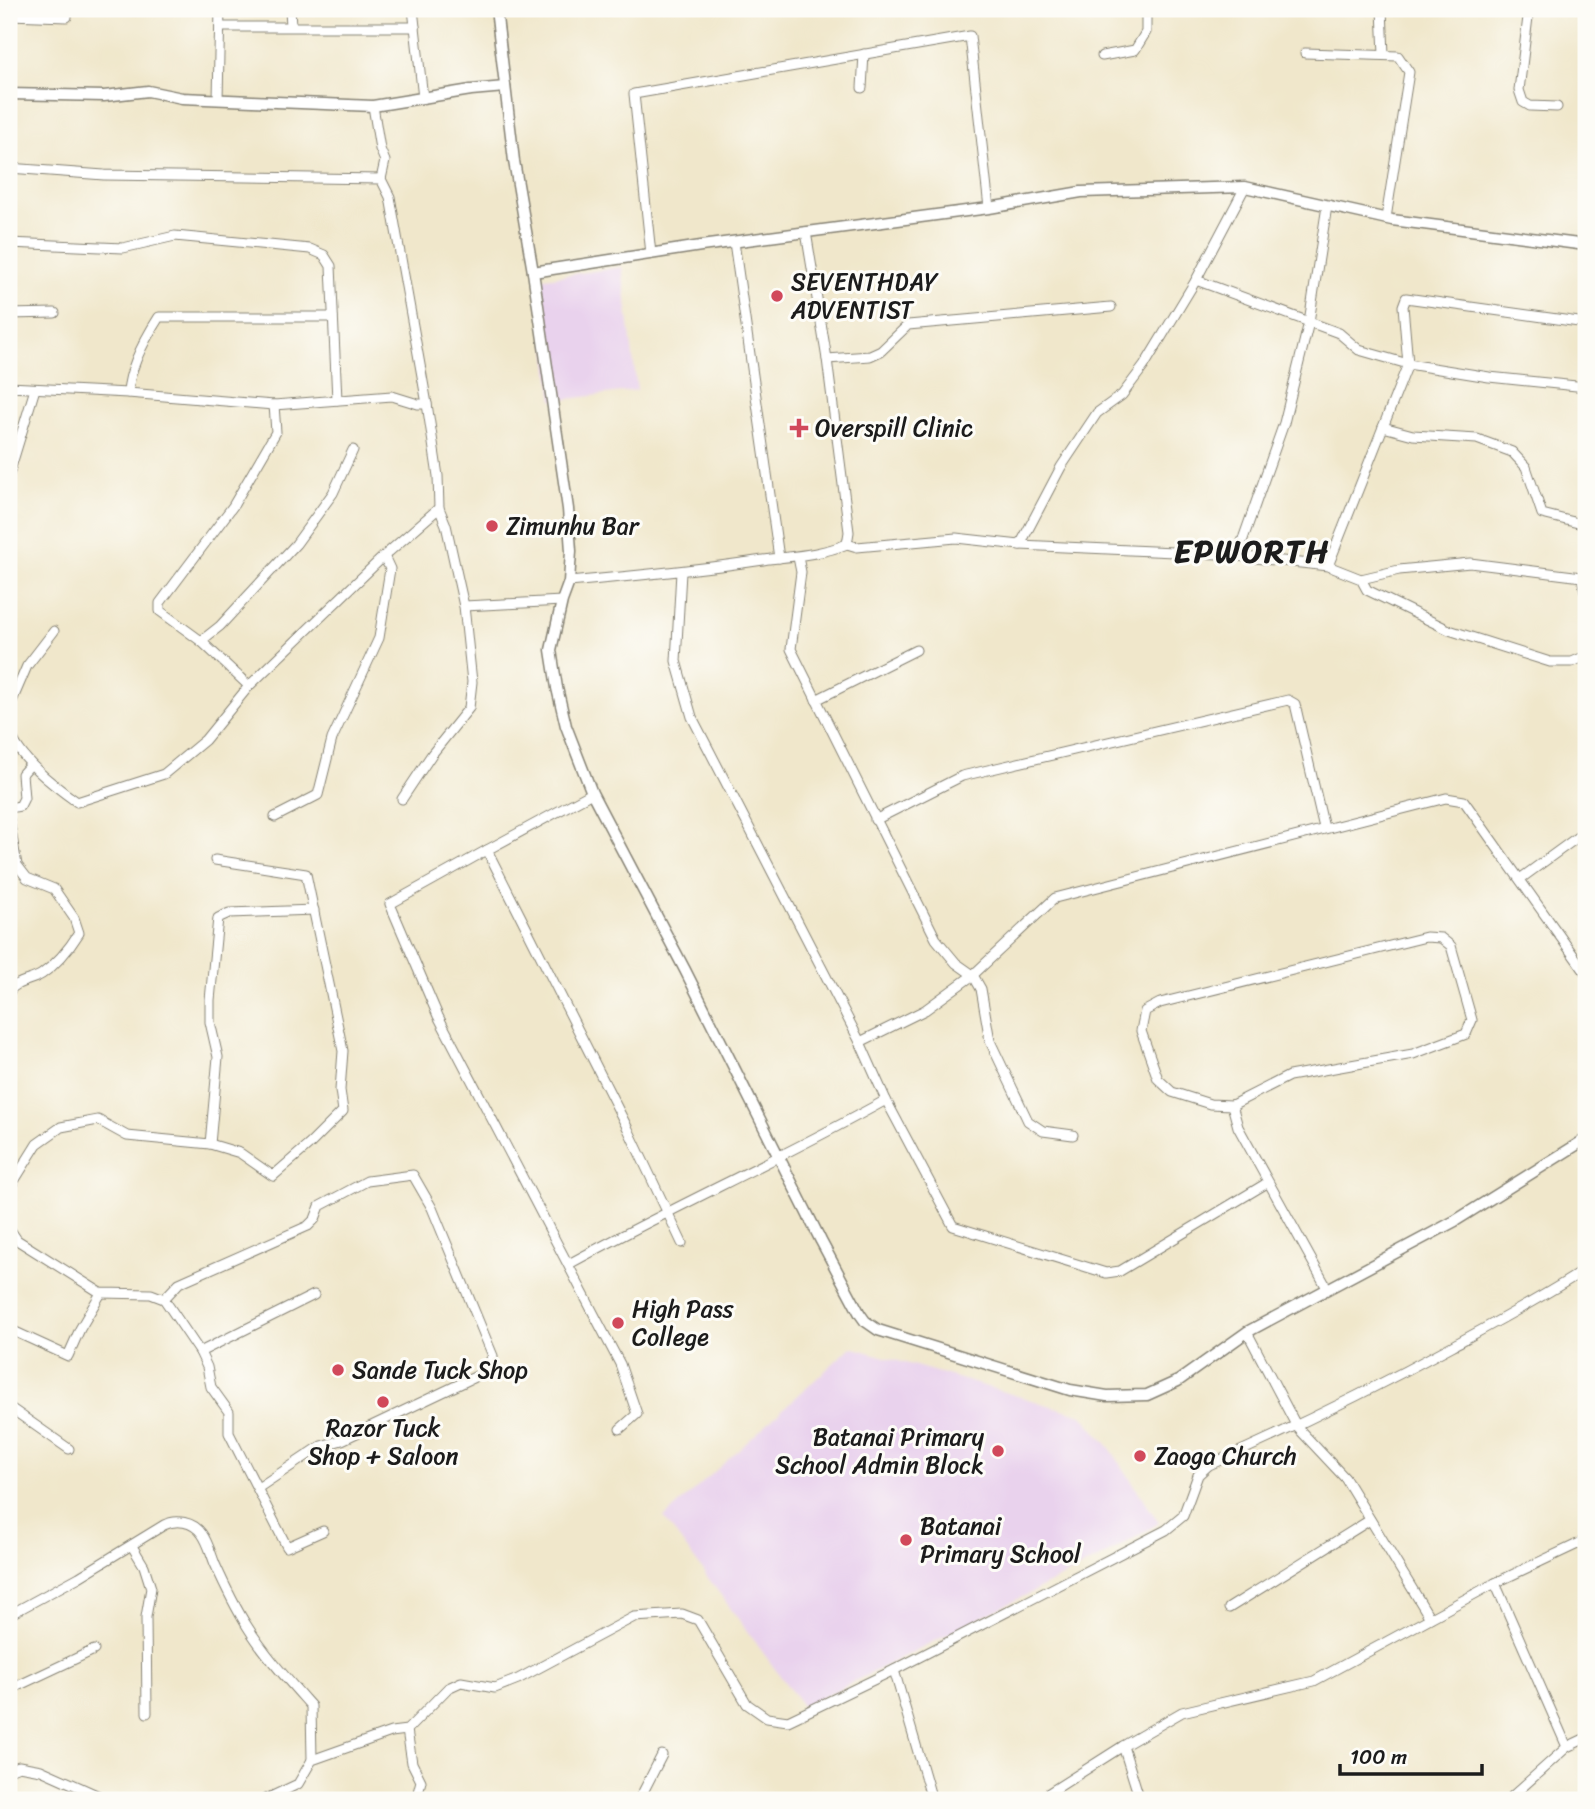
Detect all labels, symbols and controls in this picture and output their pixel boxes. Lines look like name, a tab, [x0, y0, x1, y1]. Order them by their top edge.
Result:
place label: SEVENTHDAY ADVENTIST	[790, 261, 939, 331]
marker: SEVENTHDAY ADVENTIST	[769, 288, 785, 304]
place label: Overspill Clinic	[815, 407, 973, 449]
marker: Overspill Clinic	[789, 418, 809, 438]
place label: Zimunhu Bar	[506, 505, 641, 547]
marker: Zimunhu Bar	[484, 518, 500, 534]
district label: EPWORTH	[1174, 523, 1330, 580]
place label: High Pass College	[632, 1288, 735, 1358]
marker: High Pass College	[610, 1315, 626, 1331]
place label: Sande Tuck Shop	[352, 1349, 528, 1391]
marker: Sande Tuck Shop	[330, 1362, 346, 1378]
marker: Razor Tuck Shop + Saloon	[375, 1394, 391, 1410]
place label: Razor Tuck Shop + Saloon	[308, 1407, 458, 1477]
place label: Batanai Primary School Admin Block	[775, 1416, 985, 1486]
place label: Zaoga Church	[1154, 1435, 1297, 1477]
marker: Batanai Primary School Admin Block	[990, 1443, 1006, 1459]
marker: Zaoga Church	[1132, 1448, 1148, 1464]
place label: Batanai Primary School	[920, 1505, 1082, 1575]
marker: Batanai Primary School	[898, 1532, 914, 1548]
scale bar	[1340, 1732, 1481, 1776]
text: 100 m	[1350, 1738, 1407, 1776]

